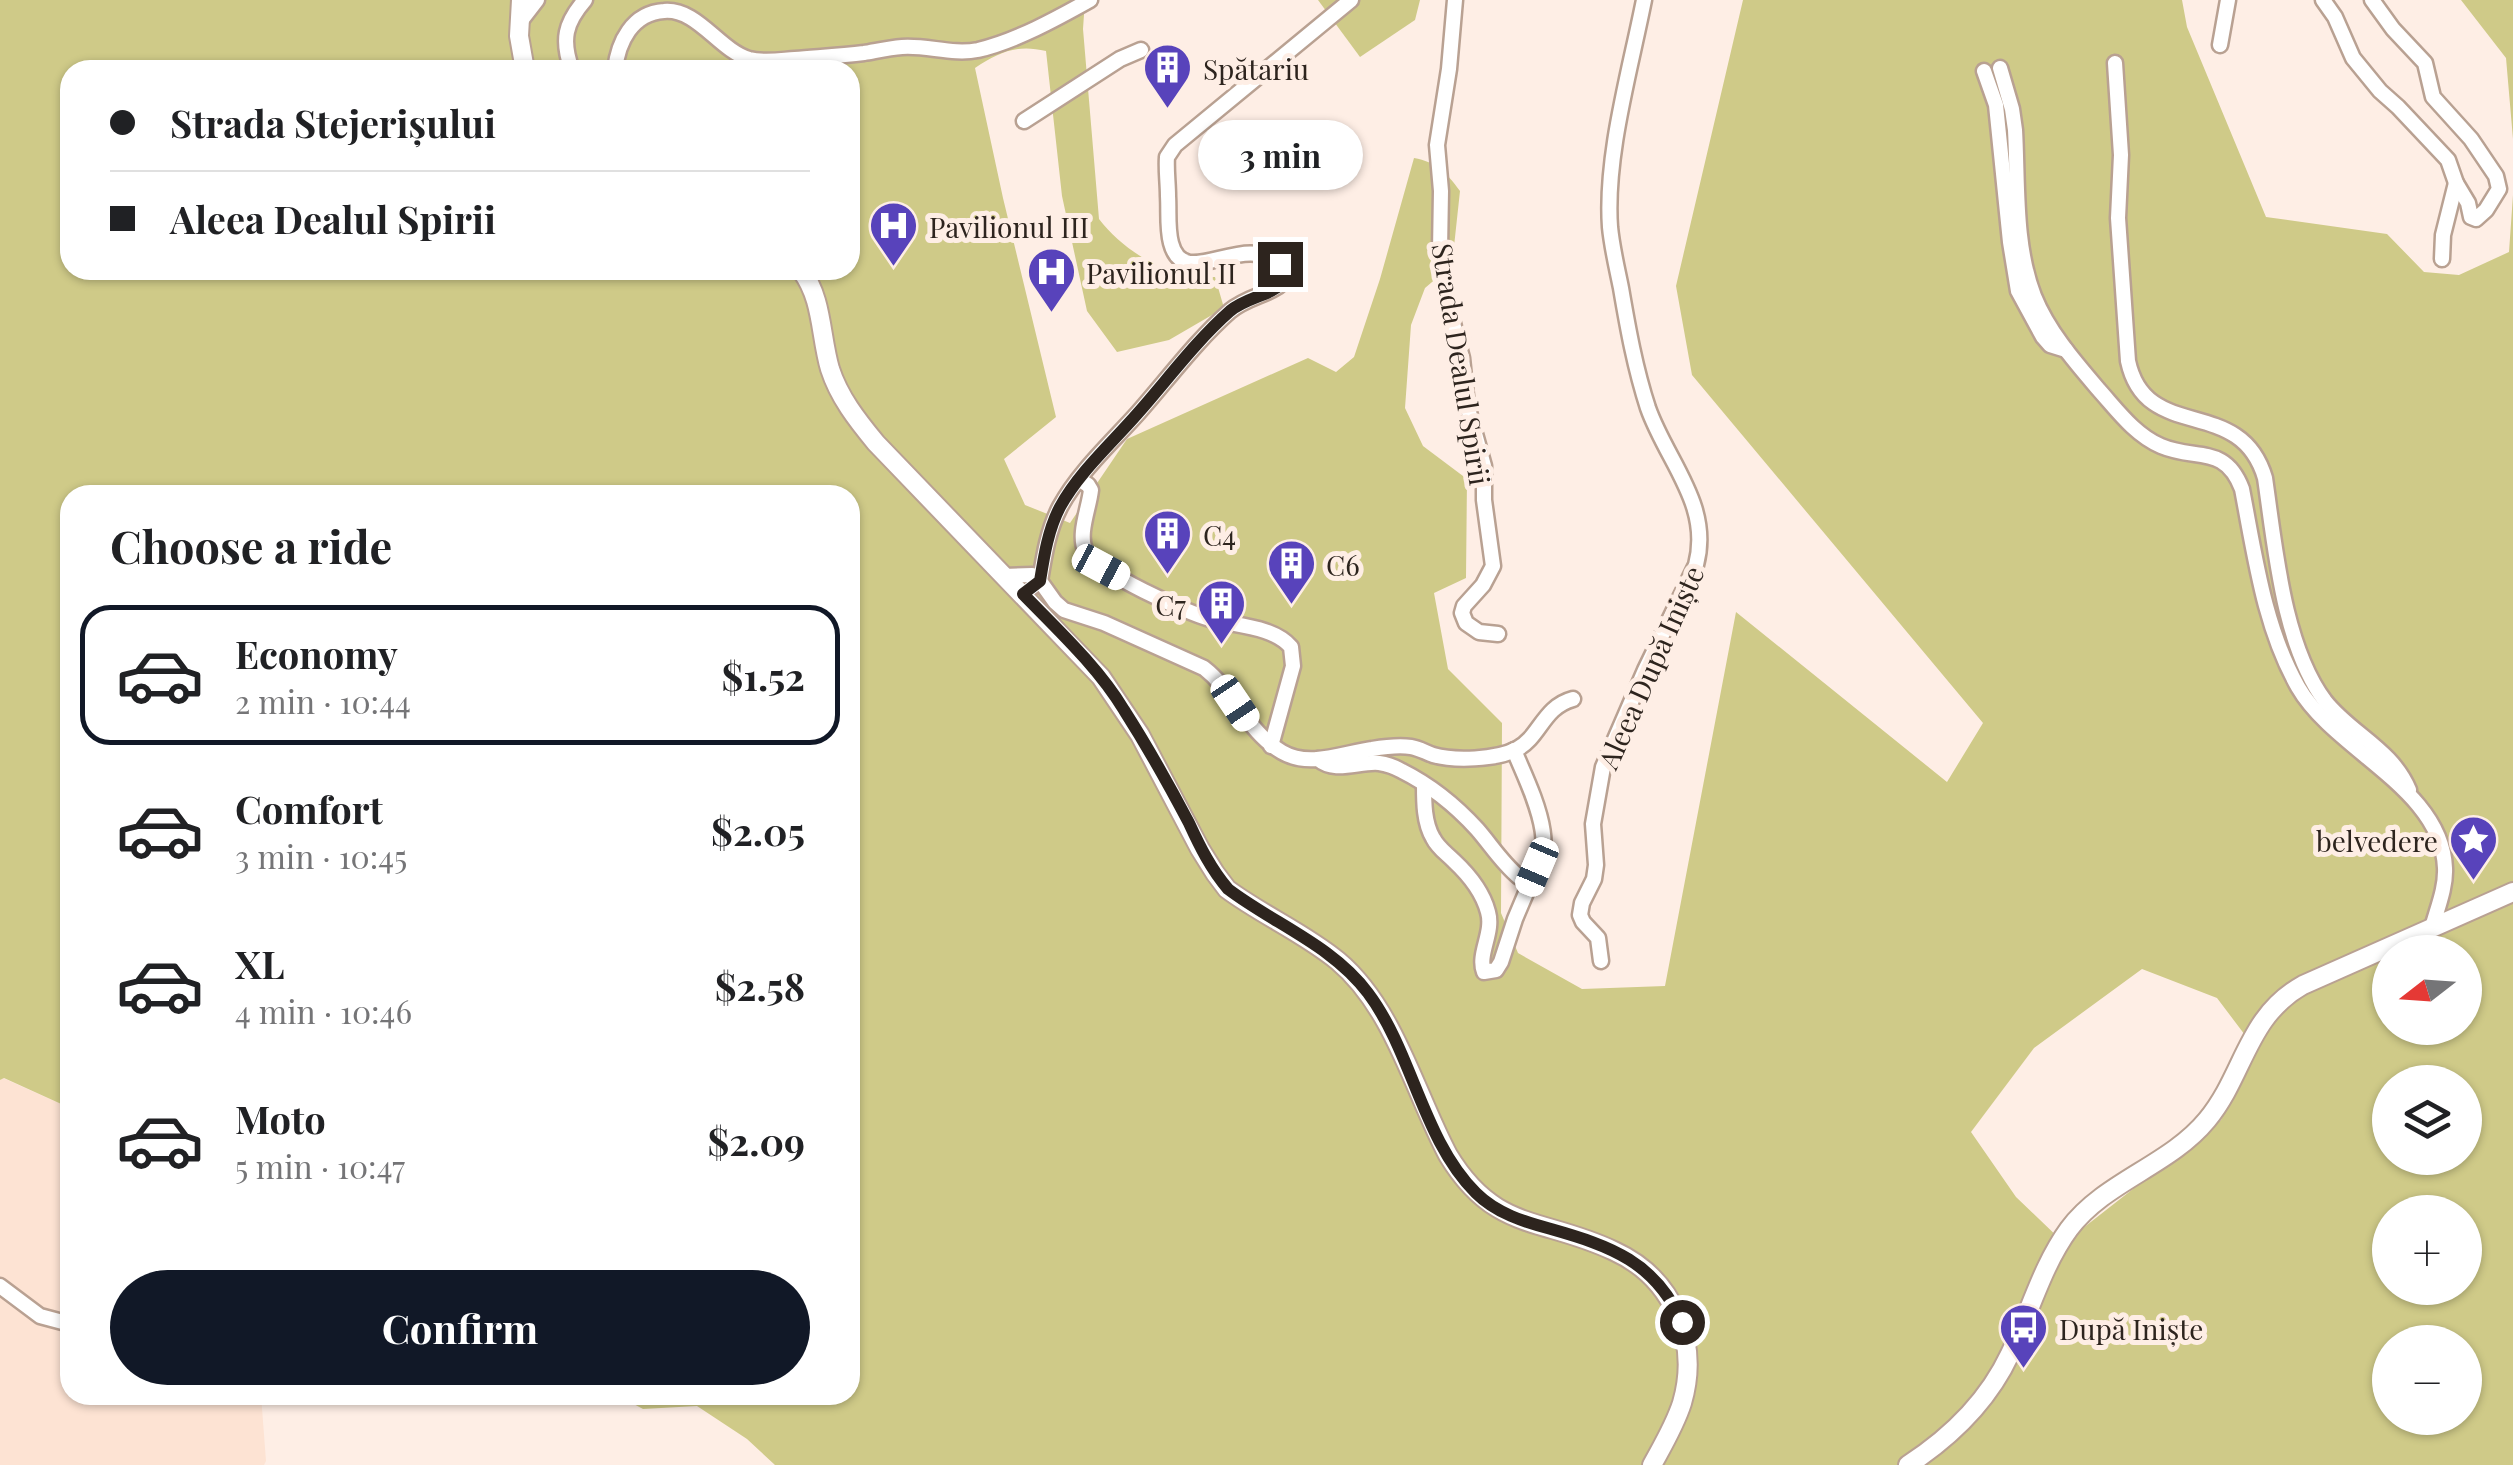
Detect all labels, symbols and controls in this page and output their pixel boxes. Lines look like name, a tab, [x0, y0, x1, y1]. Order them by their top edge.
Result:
building icon: Spătariu	[1142, 42, 1194, 110]
place label: Spătariu	[1203, 50, 1309, 87]
text: Strada Stejerișului	[170, 97, 496, 148]
callout: 3 min	[1198, 119, 1362, 189]
text: 3 min	[1240, 133, 1321, 176]
text: Aleea Dealul Spirii	[170, 193, 496, 244]
hospital icon: Pavilionul III	[868, 200, 920, 268]
place label: Pavilionul III	[929, 208, 1089, 245]
street label: Strada Dealul Spirii	[1425, 240, 1499, 488]
route end	[1258, 242, 1303, 287]
hospital icon: Pavilionul II	[1025, 246, 1077, 314]
place label: Pavilionul II	[1086, 254, 1236, 291]
building icon: C4	[1142, 508, 1194, 576]
text: Choose a ride	[110, 515, 392, 575]
place label: C4	[1203, 516, 1236, 553]
building icon: C6	[1265, 538, 1317, 606]
car	[1067, 540, 1135, 594]
place label: C6	[1326, 546, 1360, 583]
street label: Aleea După Iniște	[1588, 560, 1711, 775]
building icon: C7	[1195, 578, 1247, 646]
place label: C7	[1155, 586, 1187, 623]
text: Economy	[235, 628, 398, 679]
icon: car	[115, 630, 205, 720]
text: $1.52	[722, 650, 805, 701]
car	[1206, 670, 1264, 736]
text: 2 min · 10:44	[235, 679, 411, 722]
text: Comfort	[235, 783, 383, 834]
icon: car	[115, 785, 205, 875]
text: $2.05	[711, 805, 805, 856]
place icon: belvedere	[2447, 814, 2499, 882]
place label: belvedere	[2316, 822, 2438, 859]
text: 3 min · 10:45	[235, 834, 407, 877]
car	[1511, 834, 1563, 900]
north arrow	[2372, 935, 2482, 1045]
map controls	[2372, 935, 2482, 1435]
text: XL	[235, 938, 284, 989]
icon: car	[115, 940, 205, 1030]
text: $2.58	[715, 960, 805, 1011]
text: 4 min · 10:46	[235, 989, 412, 1032]
button: layers	[2372, 1065, 2482, 1175]
text: Moto	[235, 1093, 326, 1144]
icon: car	[115, 1095, 205, 1185]
text: $2.09	[708, 1115, 805, 1166]
text: 5 min · 10:47	[235, 1144, 405, 1187]
button: +	[2372, 1195, 2482, 1305]
button: Confirm	[110, 1270, 810, 1385]
route start	[1660, 1300, 1705, 1345]
bus stop icon: După Iniște	[1998, 1302, 2050, 1370]
place label: După Iniște	[2059, 1310, 2203, 1347]
button: −	[2372, 1325, 2482, 1435]

